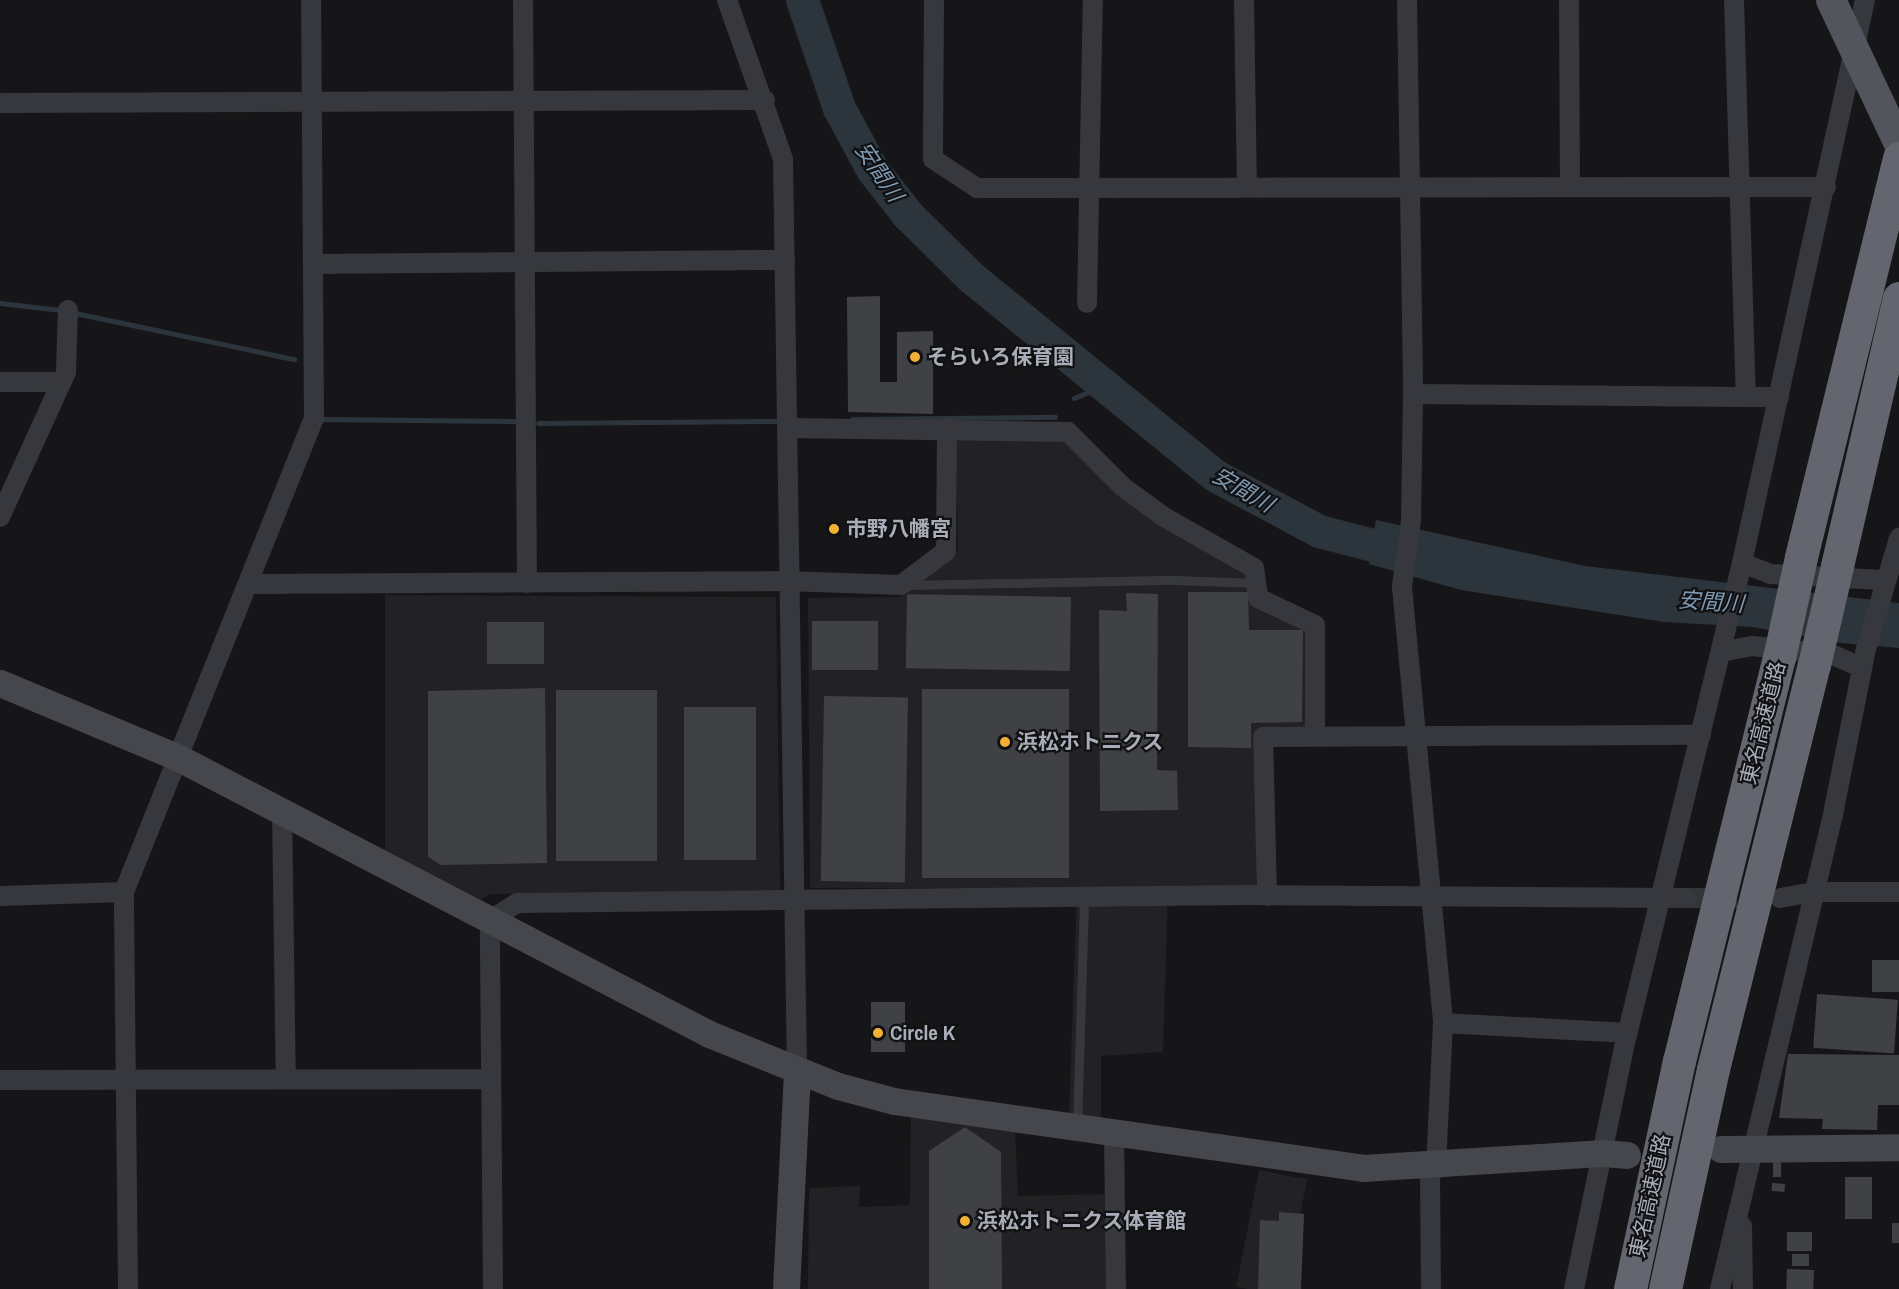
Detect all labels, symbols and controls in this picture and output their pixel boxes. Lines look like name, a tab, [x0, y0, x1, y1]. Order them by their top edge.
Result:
water label: 安間川	[850, 137, 908, 207]
place label: そらいろ保育園	[927, 344, 1074, 370]
marker: そらいろ保育園	[908, 350, 922, 364]
water label: 安間川	[1208, 462, 1278, 518]
place label: 市野八幡宮	[846, 516, 951, 542]
marker: 市野八幡宮	[827, 522, 841, 536]
water label: 安間川	[1677, 587, 1745, 617]
street label: 東名高速道路	[1736, 659, 1790, 787]
place label: 浜松ホトニクス	[1017, 729, 1164, 755]
marker: 浜松ホトニクス	[998, 735, 1012, 749]
place label: Circle K	[890, 1020, 955, 1046]
marker: Circle K	[871, 1026, 885, 1040]
street label: 東名高速道路	[1625, 1132, 1675, 1260]
place label: 浜松ホトニクス体育館	[977, 1208, 1187, 1234]
marker: 浜松ホトニクス体育館	[958, 1214, 972, 1228]

